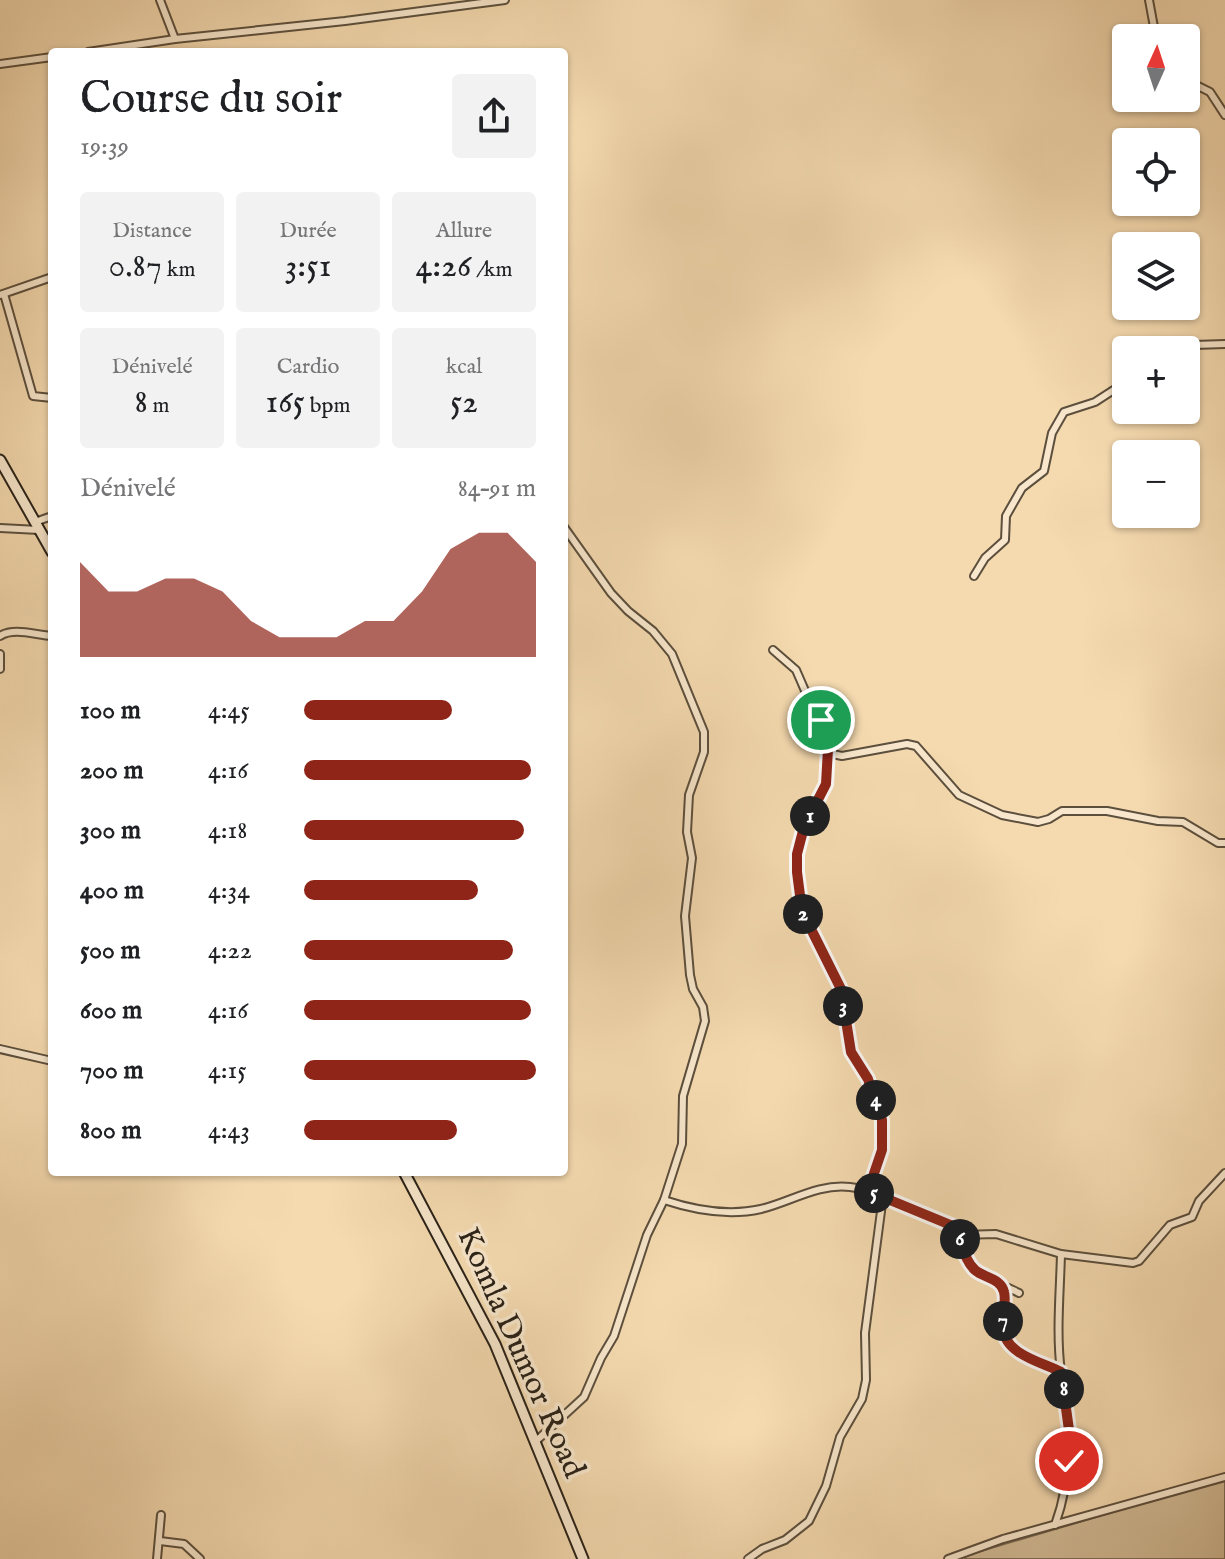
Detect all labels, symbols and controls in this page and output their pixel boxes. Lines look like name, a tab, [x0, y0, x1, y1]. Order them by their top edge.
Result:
north arrow	[1112, 24, 1200, 112]
map controls	[1112, 24, 1200, 528]
text: Course du soir	[80, 72, 342, 128]
button: share	[452, 74, 536, 158]
button: locate	[1112, 128, 1200, 216]
text: 19:39	[80, 130, 129, 163]
text: Distance	[112, 217, 192, 245]
text: Durée	[279, 217, 337, 245]
text: Allure	[436, 217, 492, 245]
button: layers	[1112, 232, 1200, 320]
text: 0.87	[109, 245, 162, 288]
text: 3:51	[285, 245, 331, 288]
text: 4:26	[415, 245, 471, 288]
text: km	[162, 256, 195, 284]
text: /km	[471, 256, 513, 284]
button: +	[1112, 336, 1200, 424]
text: Dénivelé	[112, 353, 193, 381]
text: Cardio	[277, 353, 339, 381]
text: kcal	[446, 353, 482, 381]
text: 8	[134, 381, 148, 424]
text: 165	[266, 381, 305, 424]
text: 52	[450, 381, 478, 424]
text: m	[148, 392, 170, 420]
text: bpm	[305, 392, 350, 420]
button: −	[1112, 440, 1200, 528]
text: Dénivelé	[80, 472, 176, 505]
text: 84–91 m	[458, 472, 536, 505]
pin	[787, 686, 855, 754]
text: 100 m	[80, 694, 141, 727]
text: 4:45	[208, 694, 250, 727]
icon: arrive	[799, 698, 843, 742]
text: 200 m	[80, 754, 144, 787]
text: 4:16	[208, 754, 248, 787]
pin: 1	[790, 796, 830, 836]
text: 1	[806, 802, 814, 830]
text: 300 m	[80, 814, 141, 847]
text: 4:18	[208, 814, 247, 847]
text: 400 m	[80, 874, 144, 907]
text: 4:34	[208, 874, 250, 907]
pin: 2	[783, 894, 823, 934]
text: 2	[798, 900, 808, 928]
text: 500 m	[80, 934, 141, 967]
text: 4:22	[208, 934, 252, 967]
pin: 3	[823, 986, 863, 1026]
text: 3	[839, 992, 847, 1020]
text: 600 m	[80, 994, 142, 1027]
text: 4:16	[208, 994, 248, 1027]
text: 700 m	[80, 1054, 143, 1087]
text: 4:15	[208, 1054, 247, 1087]
pin: 4	[856, 1080, 896, 1120]
text: 4	[871, 1086, 881, 1114]
text: 800 m	[80, 1114, 142, 1147]
text: 4:43	[208, 1114, 250, 1147]
pin: 5	[854, 1173, 894, 1213]
text: 5	[870, 1179, 878, 1207]
pin: 6	[940, 1219, 980, 1259]
street label: Komla Dumor Road	[446, 1221, 594, 1485]
text: 6	[955, 1225, 965, 1253]
pin: 7	[983, 1301, 1023, 1341]
text: 7	[998, 1307, 1008, 1335]
pin: 8	[1044, 1369, 1084, 1409]
text: 8	[1060, 1375, 1068, 1403]
pin	[1035, 1427, 1103, 1495]
icon: check	[1047, 1439, 1091, 1483]

